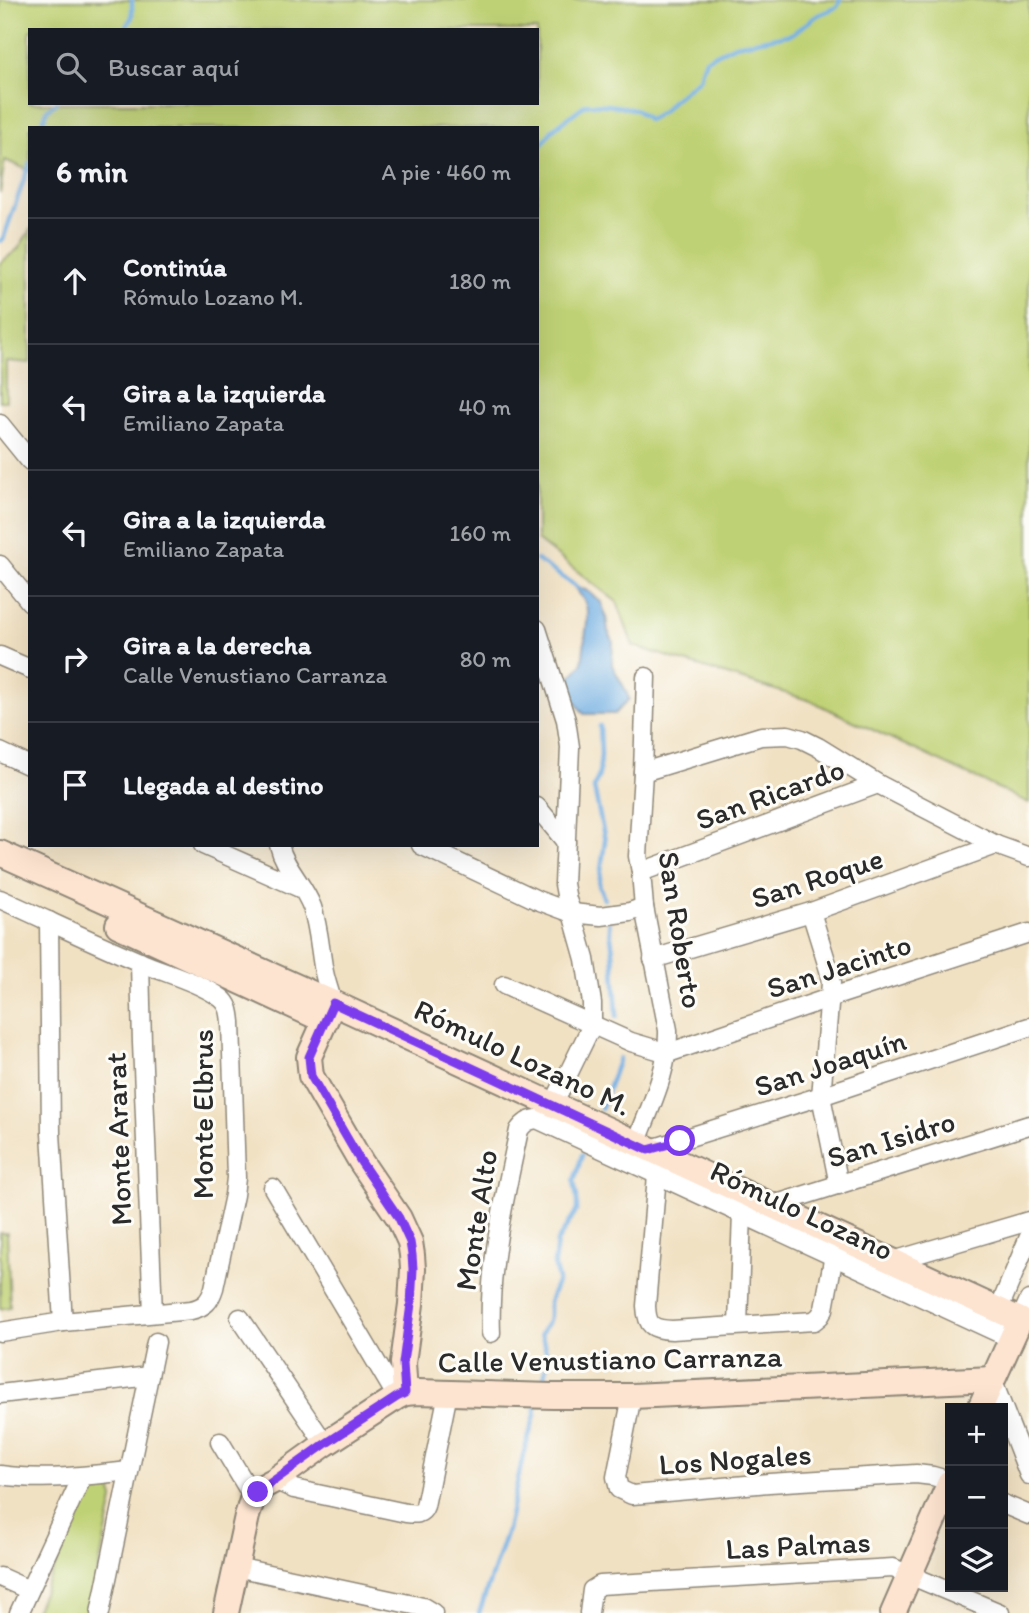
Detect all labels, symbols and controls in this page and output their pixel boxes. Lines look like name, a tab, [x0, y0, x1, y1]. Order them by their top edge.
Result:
search box	[28, 28, 539, 105]
icon: search	[52, 48, 90, 86]
text: Buscar aquí	[108, 51, 239, 83]
text: 6 min	[56, 153, 128, 190]
text: A pie · 460 m	[382, 158, 511, 186]
text: Continúa	[123, 251, 227, 283]
icon: ahead	[56, 262, 94, 300]
text: 180 m	[449, 267, 511, 295]
text: Rómulo Lozano M.	[123, 283, 304, 311]
text: Gira a la izquierda	[123, 377, 326, 409]
icon: left	[56, 388, 94, 426]
text: 40 m	[458, 393, 511, 421]
text: Emiliano Zapata	[123, 409, 284, 437]
text: Gira a la izquierda	[123, 503, 326, 535]
icon: left	[56, 514, 94, 552]
text: 160 m	[449, 519, 511, 547]
text: Emiliano Zapata	[123, 535, 284, 563]
text: Gira a la derecha	[123, 629, 311, 661]
icon: right	[56, 640, 94, 678]
text: 80 m	[460, 645, 511, 673]
text: Calle Venustiano Carranza	[123, 661, 387, 689]
street label: San Ricardo	[691, 750, 849, 838]
icon: arrive	[56, 766, 94, 804]
text: Llegada al destino	[123, 769, 324, 801]
street label: San Roque	[746, 839, 888, 917]
street label: San Roberto	[650, 849, 712, 1011]
street label: San Jacinto	[762, 925, 916, 1007]
street label: Rómulo Lozano M.	[408, 990, 638, 1124]
street label: San Joaquín	[749, 1021, 911, 1105]
street label: Monte Elbrus	[184, 1029, 221, 1199]
street label: Monte Ararat	[96, 1052, 140, 1226]
street label: San Isidro	[823, 1102, 959, 1176]
route start	[664, 1125, 695, 1156]
street label: Monte Alto	[447, 1147, 505, 1293]
street label: Rómulo Lozano	[705, 1151, 899, 1269]
street label: Calle Venustiano Carranza	[437, 1337, 783, 1381]
map controls	[945, 1403, 1008, 1592]
button: +	[945, 1403, 1008, 1466]
street label: Los Nogales	[657, 1435, 813, 1483]
button: −	[945, 1466, 1008, 1529]
route end	[242, 1476, 273, 1507]
street label: Las Palmas	[724, 1523, 872, 1567]
button: layers	[945, 1529, 1008, 1592]

